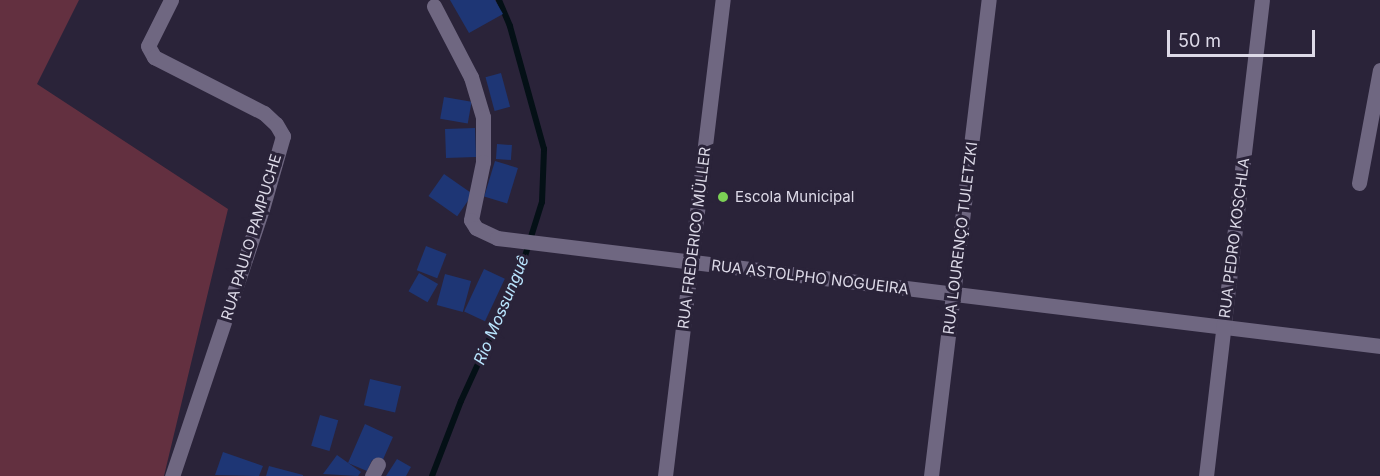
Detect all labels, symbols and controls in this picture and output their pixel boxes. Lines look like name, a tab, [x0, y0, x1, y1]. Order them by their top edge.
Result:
scale bar	[1170, 18, 1318, 56]
text: 50 m	[1178, 30, 1221, 51]
street label: RUA LOURENÇO TULETZKI	[939, 141, 981, 335]
street label: RUA FREDERICO MÜLLER	[674, 146, 714, 330]
street label: RUA PAULO PAMPUCHE	[217, 152, 285, 322]
street label: RUA PEDRO KOSCHLA	[1215, 157, 1253, 319]
place label: Escola Municipal	[735, 188, 854, 206]
marker: Escola Municipal	[716, 190, 730, 204]
water label: Rio Mossunguê	[469, 253, 533, 367]
street label: RUA ASTOLPHO NOGUEIRA	[710, 256, 910, 298]

